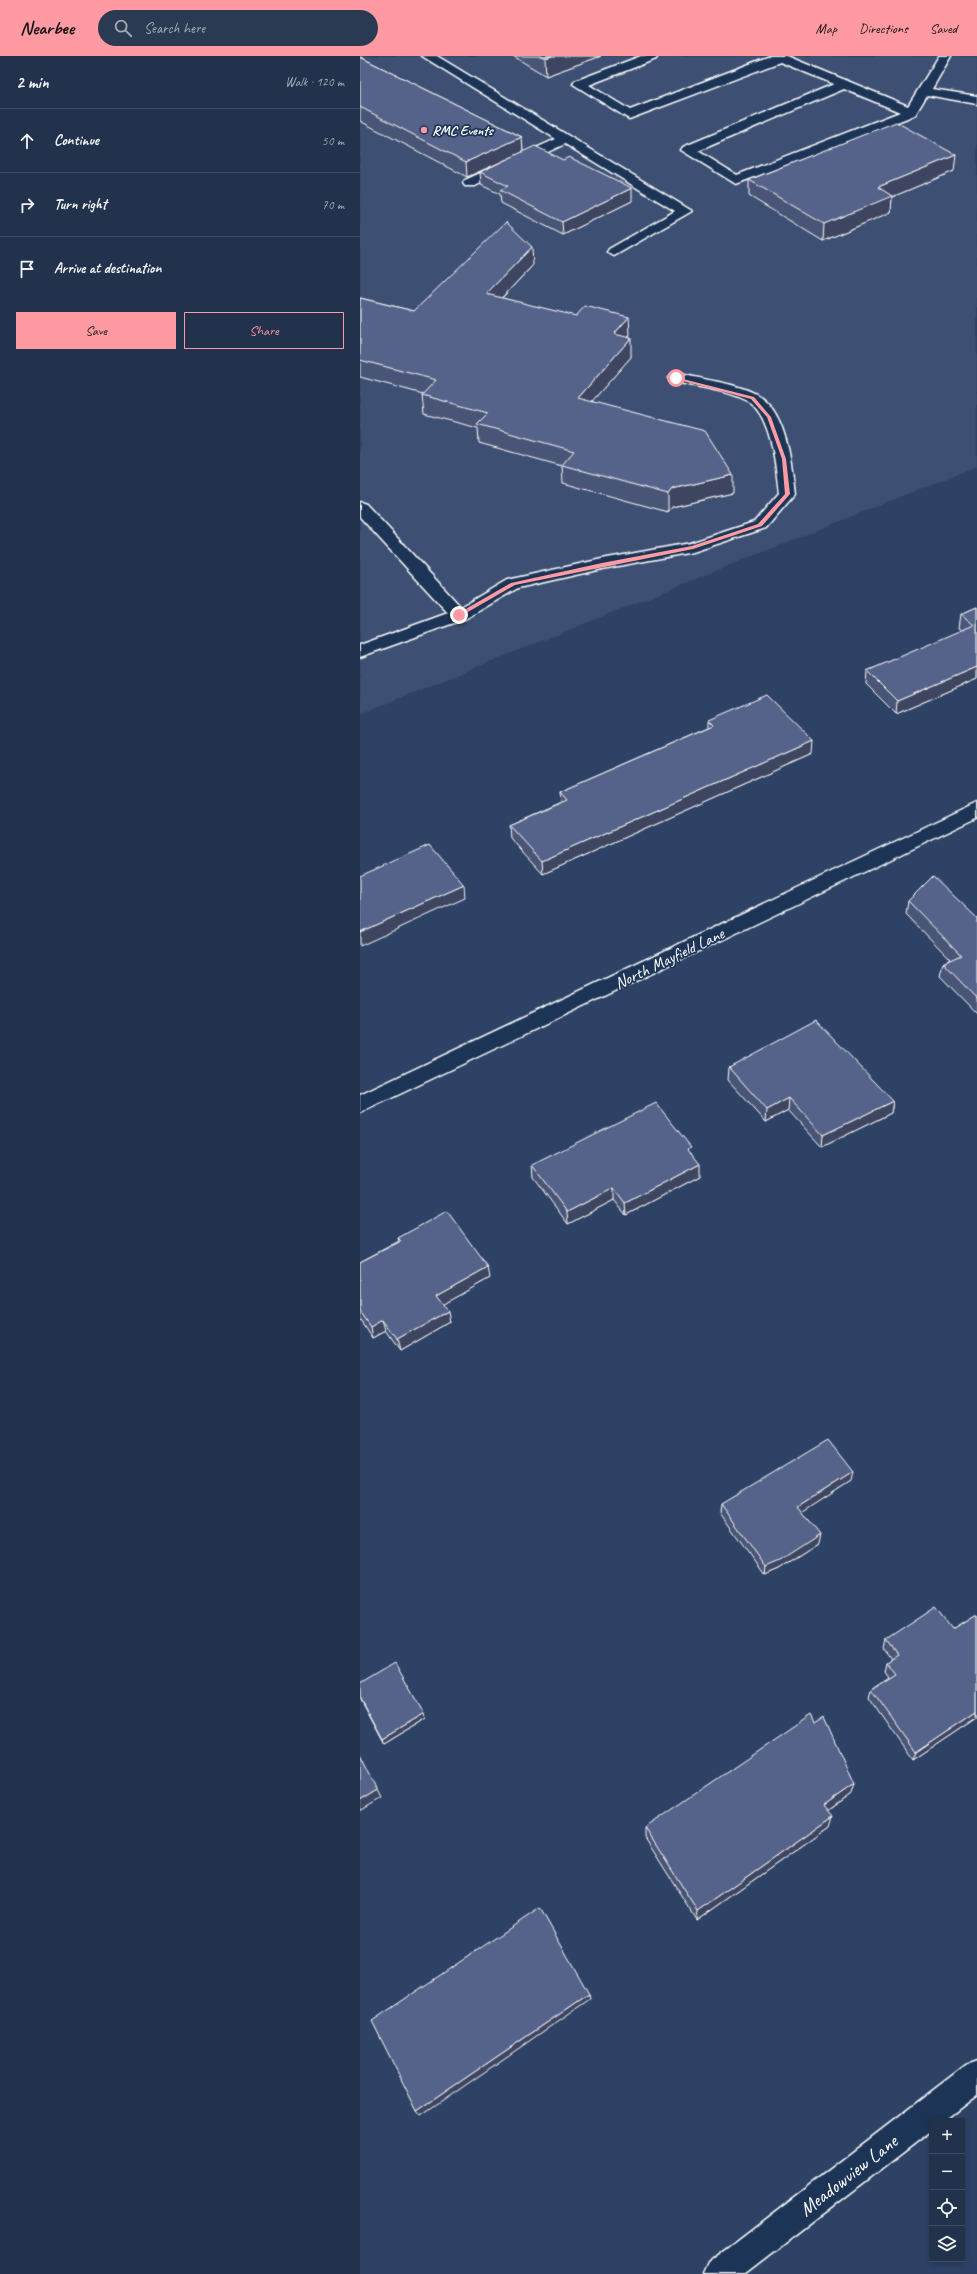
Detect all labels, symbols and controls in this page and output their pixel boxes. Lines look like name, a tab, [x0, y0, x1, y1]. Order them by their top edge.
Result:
search box	[98, 10, 378, 46]
text: Nearbee	[20, 16, 74, 40]
icon: search	[112, 17, 134, 39]
text: Search here	[144, 19, 205, 38]
text: Map	[816, 20, 837, 37]
text: Directions	[859, 20, 908, 37]
text: Saved	[930, 20, 957, 37]
text: 2 min	[16, 72, 49, 93]
text: Walk · 120 m	[285, 74, 344, 90]
place label: RMC Events	[432, 122, 495, 139]
marker: RMC Events	[419, 125, 429, 135]
icon: ahead	[16, 130, 38, 152]
text: Continue	[54, 131, 99, 150]
text: 50 m	[322, 133, 344, 149]
icon: right	[16, 194, 38, 216]
text: Turn right	[54, 195, 107, 214]
text: 70 m	[322, 197, 344, 213]
icon: arrive	[16, 258, 38, 280]
text: Arrive at destination	[54, 259, 161, 278]
button: Save	[16, 312, 176, 349]
button: Share	[184, 312, 344, 349]
route start	[667, 369, 685, 387]
route end	[450, 606, 468, 624]
street label: North Mayfield Lane	[611, 922, 729, 994]
map controls	[929, 2118, 965, 2262]
button: +	[929, 2118, 965, 2154]
street label: Meadowview Lane	[794, 2128, 904, 2222]
button: −	[929, 2154, 965, 2190]
button: locate	[929, 2190, 965, 2226]
button: layers	[929, 2226, 965, 2262]

